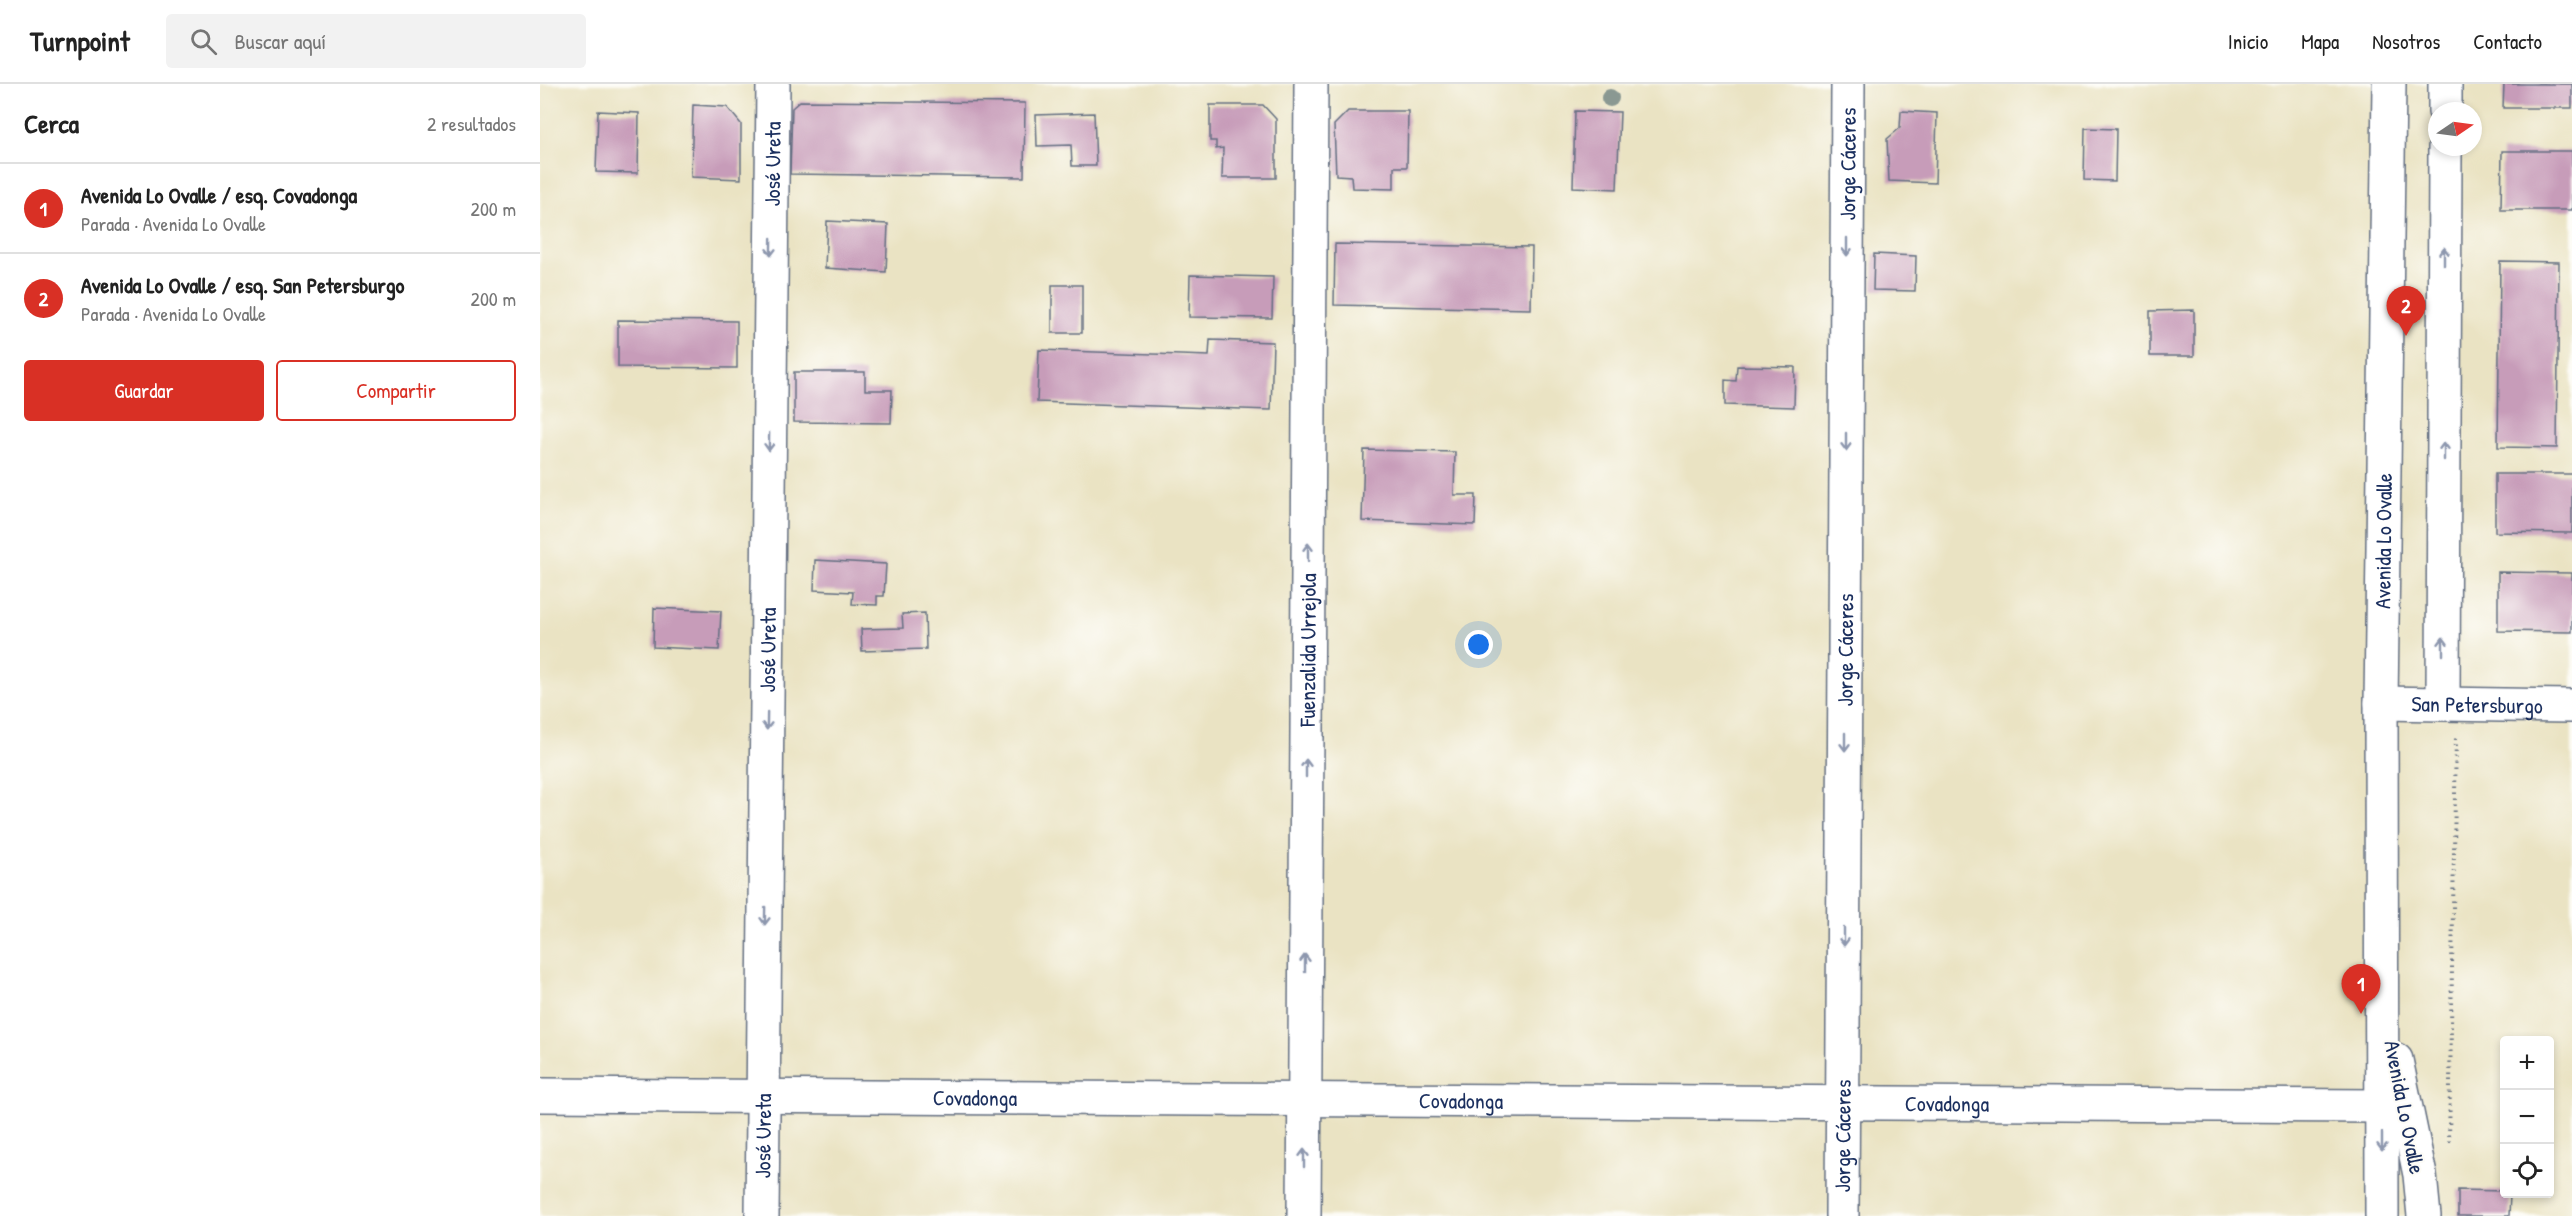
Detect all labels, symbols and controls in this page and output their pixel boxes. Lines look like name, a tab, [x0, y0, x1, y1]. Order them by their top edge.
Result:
search box	[166, 14, 586, 68]
text: Turnpoint	[30, 22, 130, 60]
icon: search	[187, 25, 220, 58]
text: Buscar aquí	[235, 26, 326, 56]
text: Inicio	[2228, 27, 2268, 56]
text: Mapa	[2301, 27, 2339, 56]
text: Nosotros	[2372, 27, 2440, 56]
text: Contacto	[2473, 27, 2542, 56]
north arrow	[2428, 102, 2482, 156]
text: Cerca	[24, 106, 79, 141]
street label: Jorge Cáceres	[1832, 108, 1863, 221]
text: 2 resultados	[427, 110, 516, 137]
street label: José Ureta	[757, 121, 788, 207]
text: Avenida Lo Ovalle / esq. Covadonga	[81, 180, 357, 210]
text: 1	[40, 195, 47, 222]
text: 200 m	[471, 195, 516, 222]
text: Parada · Avenida Lo Ovalle	[81, 210, 266, 237]
one-way arrow	[765, 237, 777, 257]
one-way arrow	[1842, 237, 1853, 257]
one-way arrow	[2438, 246, 2450, 266]
text: Avenida Lo Ovalle / esq. San Petersburgo	[81, 270, 404, 300]
text: 2	[39, 285, 48, 312]
text: 200 m	[471, 285, 516, 312]
pin: 2	[2386, 286, 2426, 336]
text: Parada · Avenida Lo Ovalle	[81, 300, 266, 327]
button: Guardar	[24, 360, 264, 421]
button: Compartir	[276, 360, 516, 421]
one-way arrow	[764, 432, 775, 452]
one-way arrow	[1840, 432, 1852, 452]
one-way arrow	[2438, 441, 2450, 461]
street label: Avenida Lo Ovalle	[2367, 473, 2399, 609]
one-way arrow	[1302, 542, 1314, 562]
street label: Fuenzalida Urrejola	[1292, 573, 1323, 728]
street label: Jorge Cáceres	[1830, 593, 1860, 707]
street label: José Ureta	[752, 607, 783, 693]
your location	[1464, 630, 1493, 659]
one-way arrow	[2437, 636, 2449, 656]
street label: San Petersburgo	[2411, 688, 2543, 721]
one-way arrow	[761, 711, 773, 731]
one-way arrow	[1839, 732, 1851, 752]
one-way arrow	[1300, 758, 1312, 778]
one-way arrow	[759, 906, 771, 926]
one-way arrow	[1838, 927, 1850, 947]
one-way arrow	[1299, 953, 1311, 973]
pin: 1	[2342, 964, 2380, 1014]
map controls	[2500, 1036, 2554, 1198]
button: +	[2500, 1036, 2554, 1090]
street label: Avenida Lo Ovalle	[2377, 1038, 2433, 1177]
street label: Jorge Cáceres	[1827, 1079, 1858, 1193]
street label: Covadonga	[933, 1082, 1018, 1113]
street label: Covadonga	[1419, 1085, 1504, 1116]
street label: Covadonga	[1905, 1088, 1990, 1119]
button: −	[2500, 1090, 2554, 1144]
street label: José Ureta	[747, 1093, 778, 1179]
one-way arrow	[2376, 1131, 2388, 1151]
button: locate	[2500, 1144, 2554, 1198]
one-way arrow	[1298, 1148, 1310, 1168]

